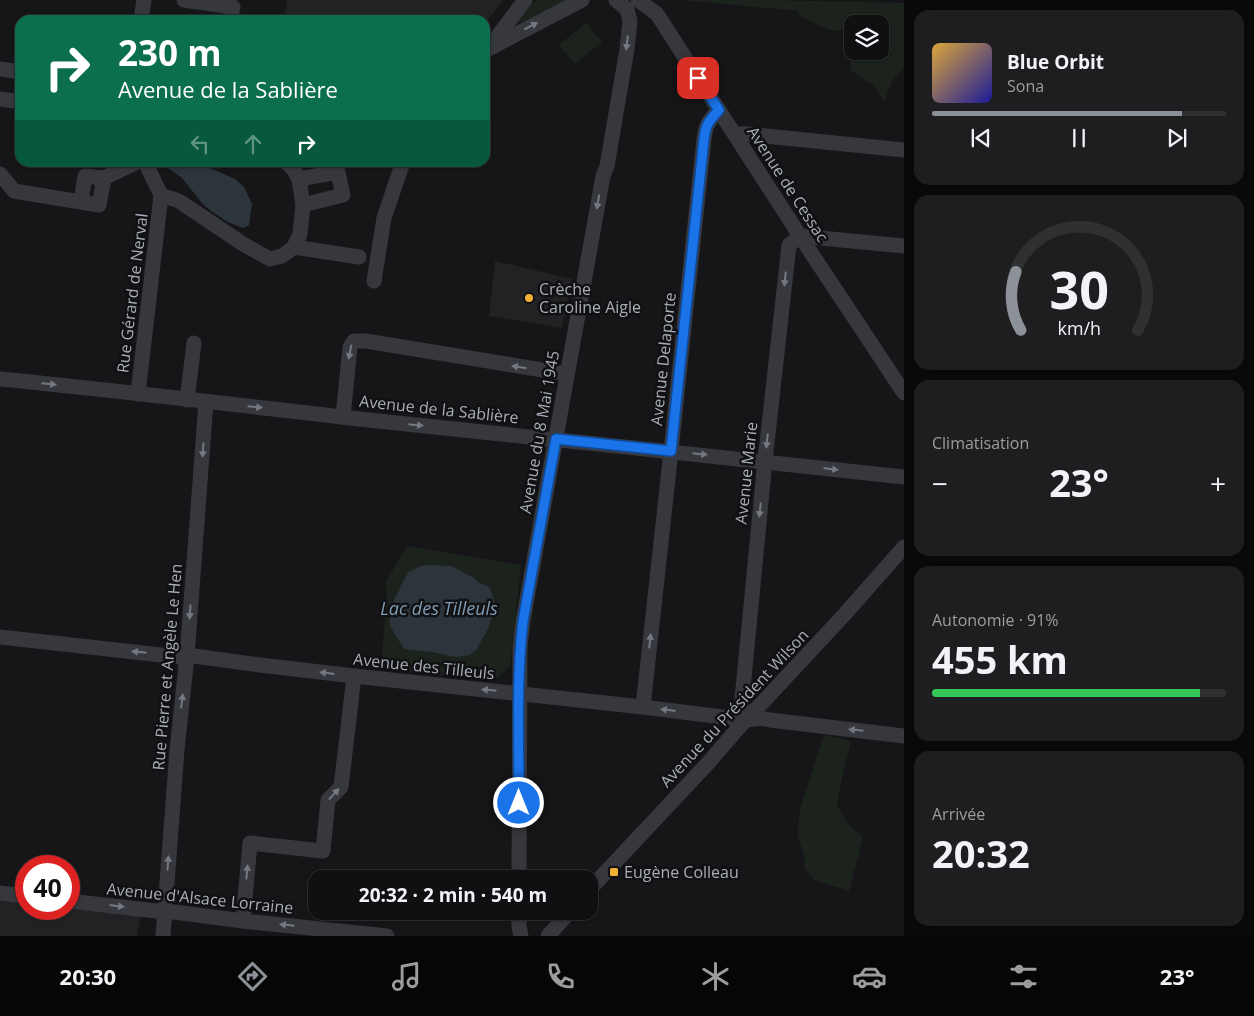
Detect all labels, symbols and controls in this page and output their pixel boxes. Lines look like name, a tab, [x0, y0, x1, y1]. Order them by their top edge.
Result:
map controls	[844, 15, 889, 60]
button: layers	[844, 15, 889, 60]
one-way arrow	[524, 22, 539, 30]
text: 230 m	[118, 29, 222, 76]
icon: right	[35, 35, 100, 100]
one-way arrow	[623, 35, 631, 51]
text: Blue Orbit	[1007, 49, 1104, 75]
pin	[677, 57, 719, 99]
icon: arrive	[684, 64, 712, 92]
text: Avenue de la Sablière	[118, 74, 338, 104]
text: Sona	[1007, 75, 1044, 97]
street label: Avenue de Cessac	[742, 122, 834, 246]
icon: previous	[967, 124, 995, 152]
icon: pause	[1065, 124, 1093, 152]
icon: next	[1163, 124, 1191, 152]
icon: left	[186, 130, 214, 158]
icon: ahead	[239, 130, 267, 158]
icon: right	[292, 130, 320, 158]
one-way arrow	[593, 195, 601, 211]
street label: Rue Gérard de Nerval	[111, 212, 153, 374]
text: 30	[1049, 253, 1109, 324]
one-way arrow	[781, 271, 789, 287]
place label: Crèche Caroline Aigle	[539, 278, 641, 318]
street label: Avenue Delaporte	[645, 291, 681, 427]
marker: Crèche Caroline Aigle	[523, 292, 535, 304]
text: km/h	[1057, 316, 1101, 340]
one-way arrow	[346, 344, 354, 360]
street label: Avenue du 8 Mai 1945	[514, 349, 564, 515]
one-way arrow	[511, 362, 527, 370]
one-way arrow	[41, 380, 57, 388]
street label: Avenue de la Sablière	[358, 390, 520, 428]
one-way arrow	[247, 403, 263, 411]
one-way arrow	[409, 421, 425, 429]
street label: Avenue Marie	[730, 421, 762, 525]
text: Climatisation	[932, 432, 1029, 454]
one-way arrow	[763, 433, 771, 449]
one-way arrow	[198, 442, 206, 458]
one-way arrow	[692, 450, 708, 458]
text: 23°	[1049, 456, 1109, 508]
text: −	[932, 464, 948, 502]
text: +	[1210, 464, 1226, 502]
one-way arrow	[823, 465, 839, 473]
one-way arrow	[756, 502, 764, 518]
street label: Rue Pierre et Angèle Le Hen	[147, 563, 187, 771]
water label: Lac des Tilleuls	[380, 596, 498, 620]
one-way arrow	[186, 604, 194, 620]
text: Autonomie · 91%	[932, 609, 1059, 631]
street label: Avenue du Président Wilson	[655, 624, 813, 792]
one-way arrow	[646, 632, 654, 648]
text: 455 km	[932, 633, 1068, 685]
one-way arrow	[130, 648, 146, 656]
street label: Avenue des Tilleuls	[352, 648, 496, 684]
one-way arrow	[319, 669, 335, 677]
one-way arrow	[480, 686, 496, 694]
one-way arrow	[178, 693, 186, 709]
one-way arrow	[659, 706, 675, 714]
one-way arrow	[847, 726, 863, 734]
position arrow	[492, 776, 544, 828]
one-way arrow	[329, 787, 340, 800]
text: Arrivée	[932, 803, 985, 825]
text: 20:32	[932, 827, 1030, 879]
speed limit sign: 40	[15, 855, 80, 920]
one-way arrow	[165, 855, 173, 871]
place label: Eugène Colleau	[624, 861, 739, 883]
one-way arrow	[244, 864, 252, 880]
marker: Eugène Colleau	[608, 866, 620, 878]
street label: Avenue d'Alsace Lorraine	[106, 877, 294, 919]
text: 20:32 · 2 min · 540 m	[359, 882, 547, 908]
one-way arrow	[109, 902, 125, 910]
one-way arrow	[278, 921, 294, 929]
icon: directions	[235, 959, 270, 994]
icon: music	[389, 959, 424, 994]
icon: phone	[543, 959, 578, 994]
icon: climate	[698, 959, 733, 994]
icon: car	[852, 959, 887, 994]
icon: filters	[1006, 959, 1041, 994]
text: 20:30	[60, 961, 116, 991]
text: 23°	[1160, 961, 1194, 991]

